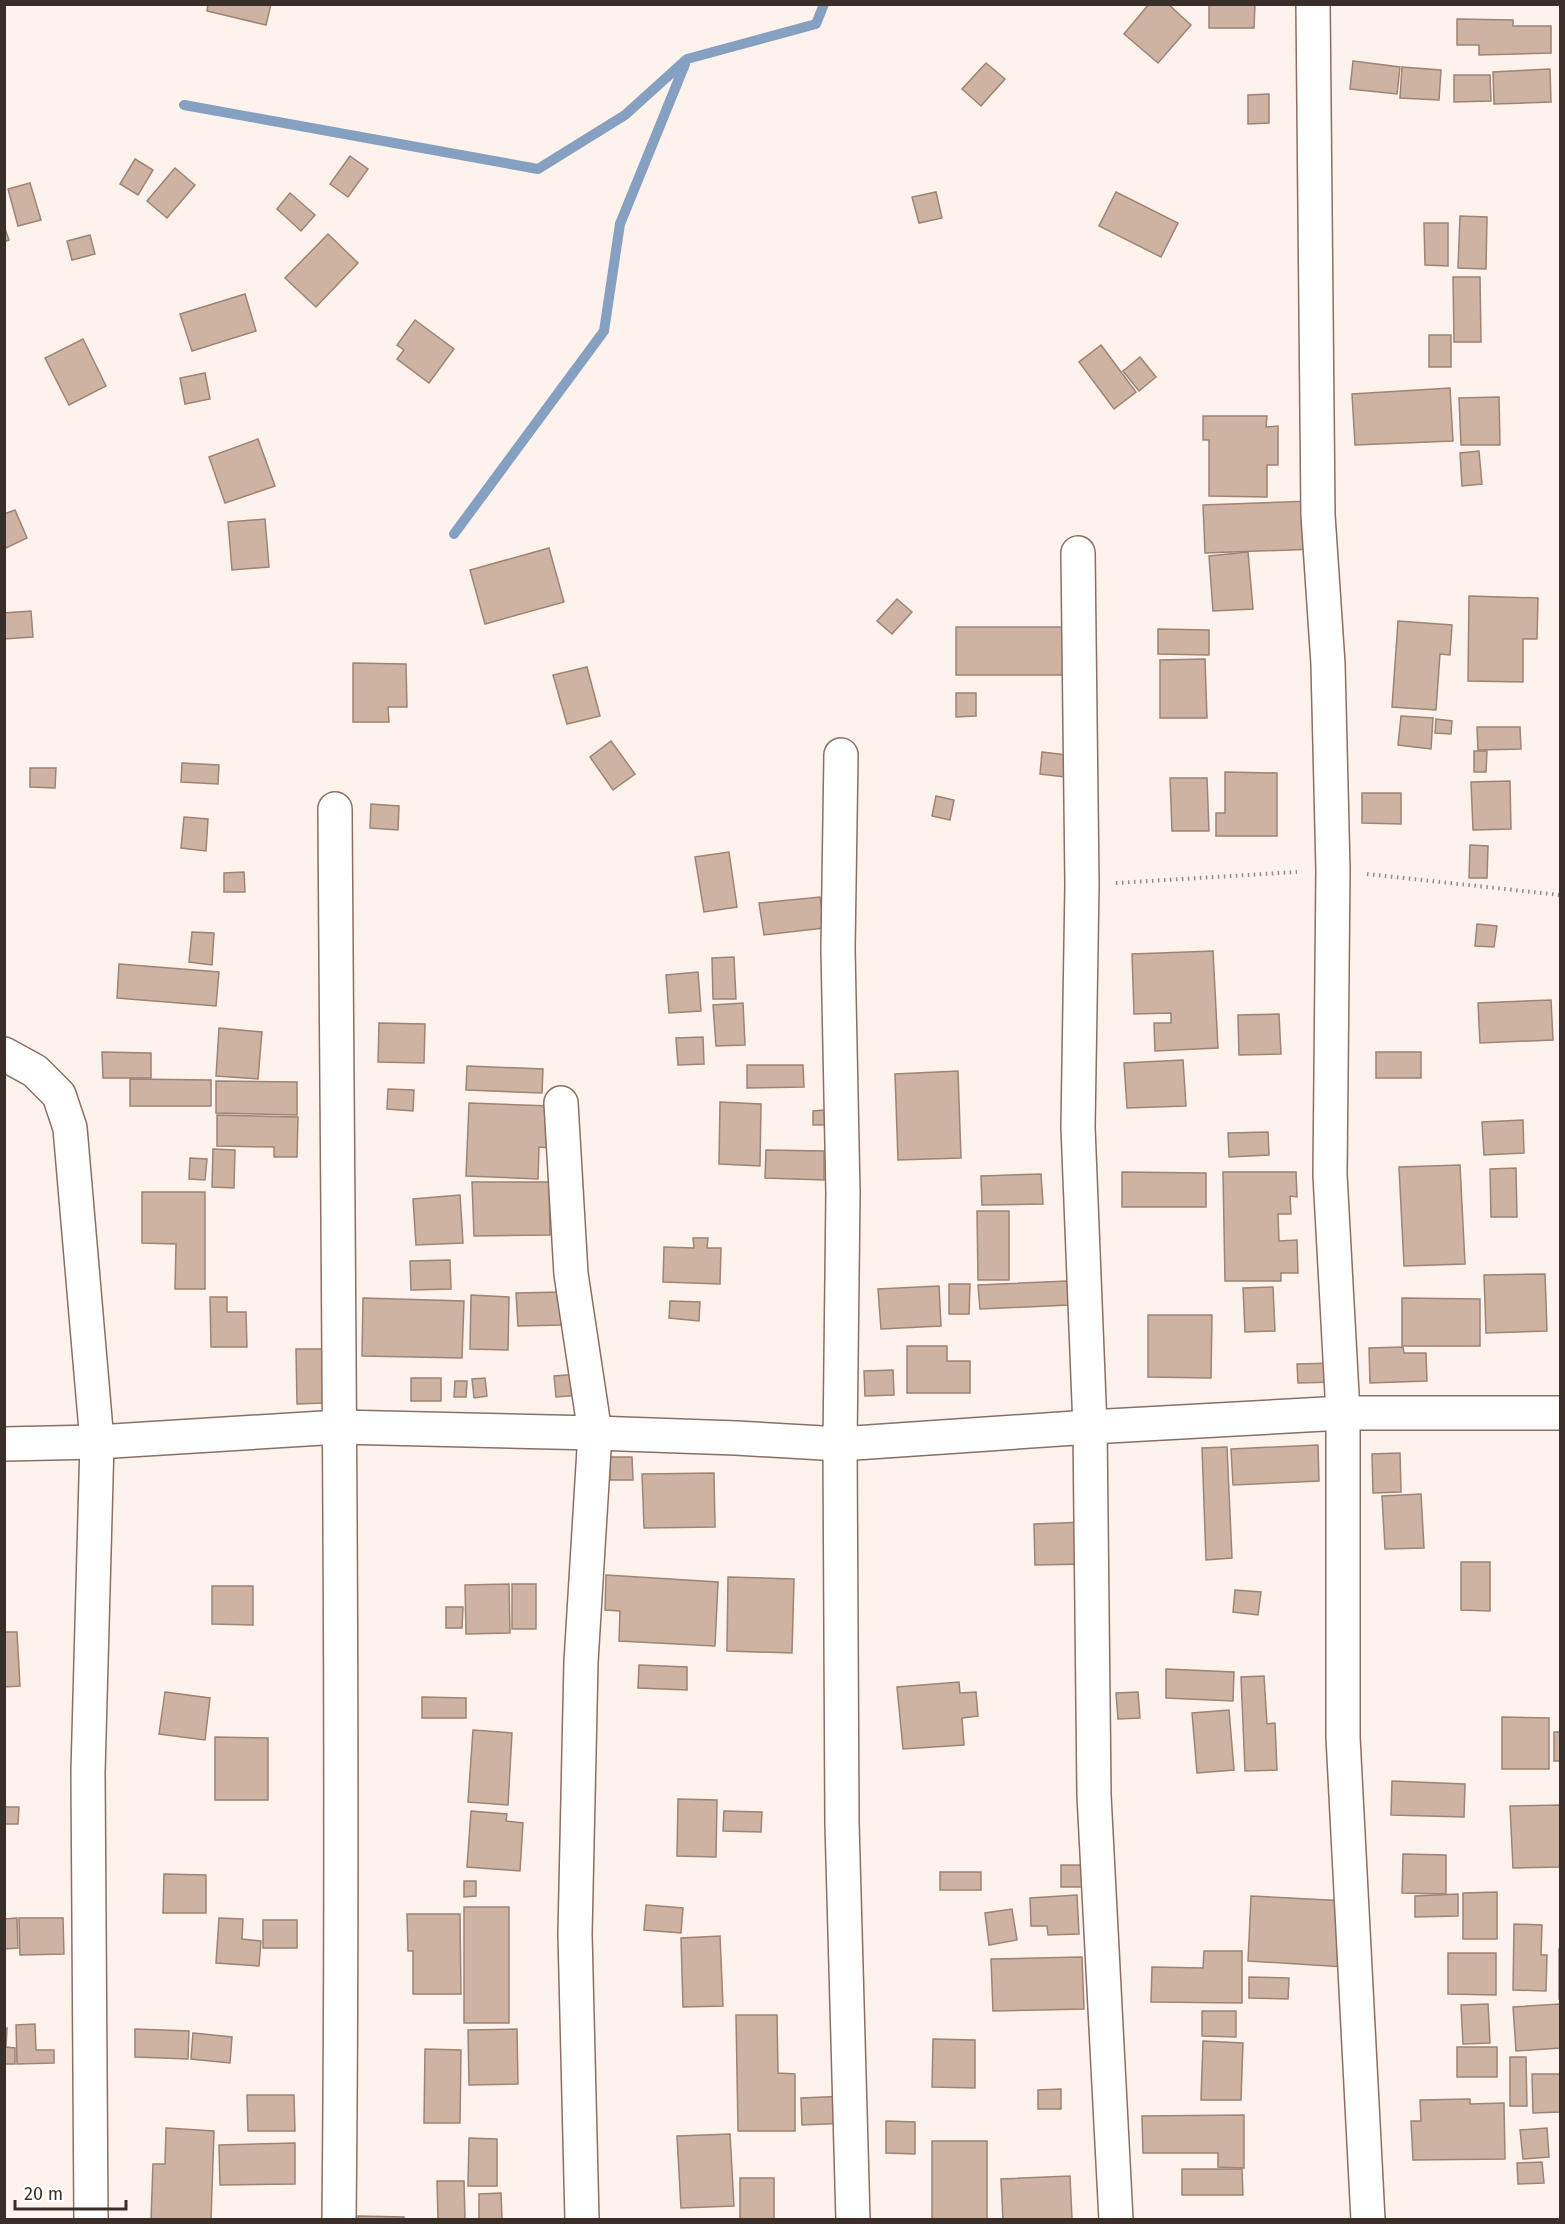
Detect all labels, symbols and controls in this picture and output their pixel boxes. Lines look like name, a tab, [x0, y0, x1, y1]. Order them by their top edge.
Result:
scale bar	[15, 2173, 126, 2211]
text: 20 m	[24, 2183, 63, 2205]

